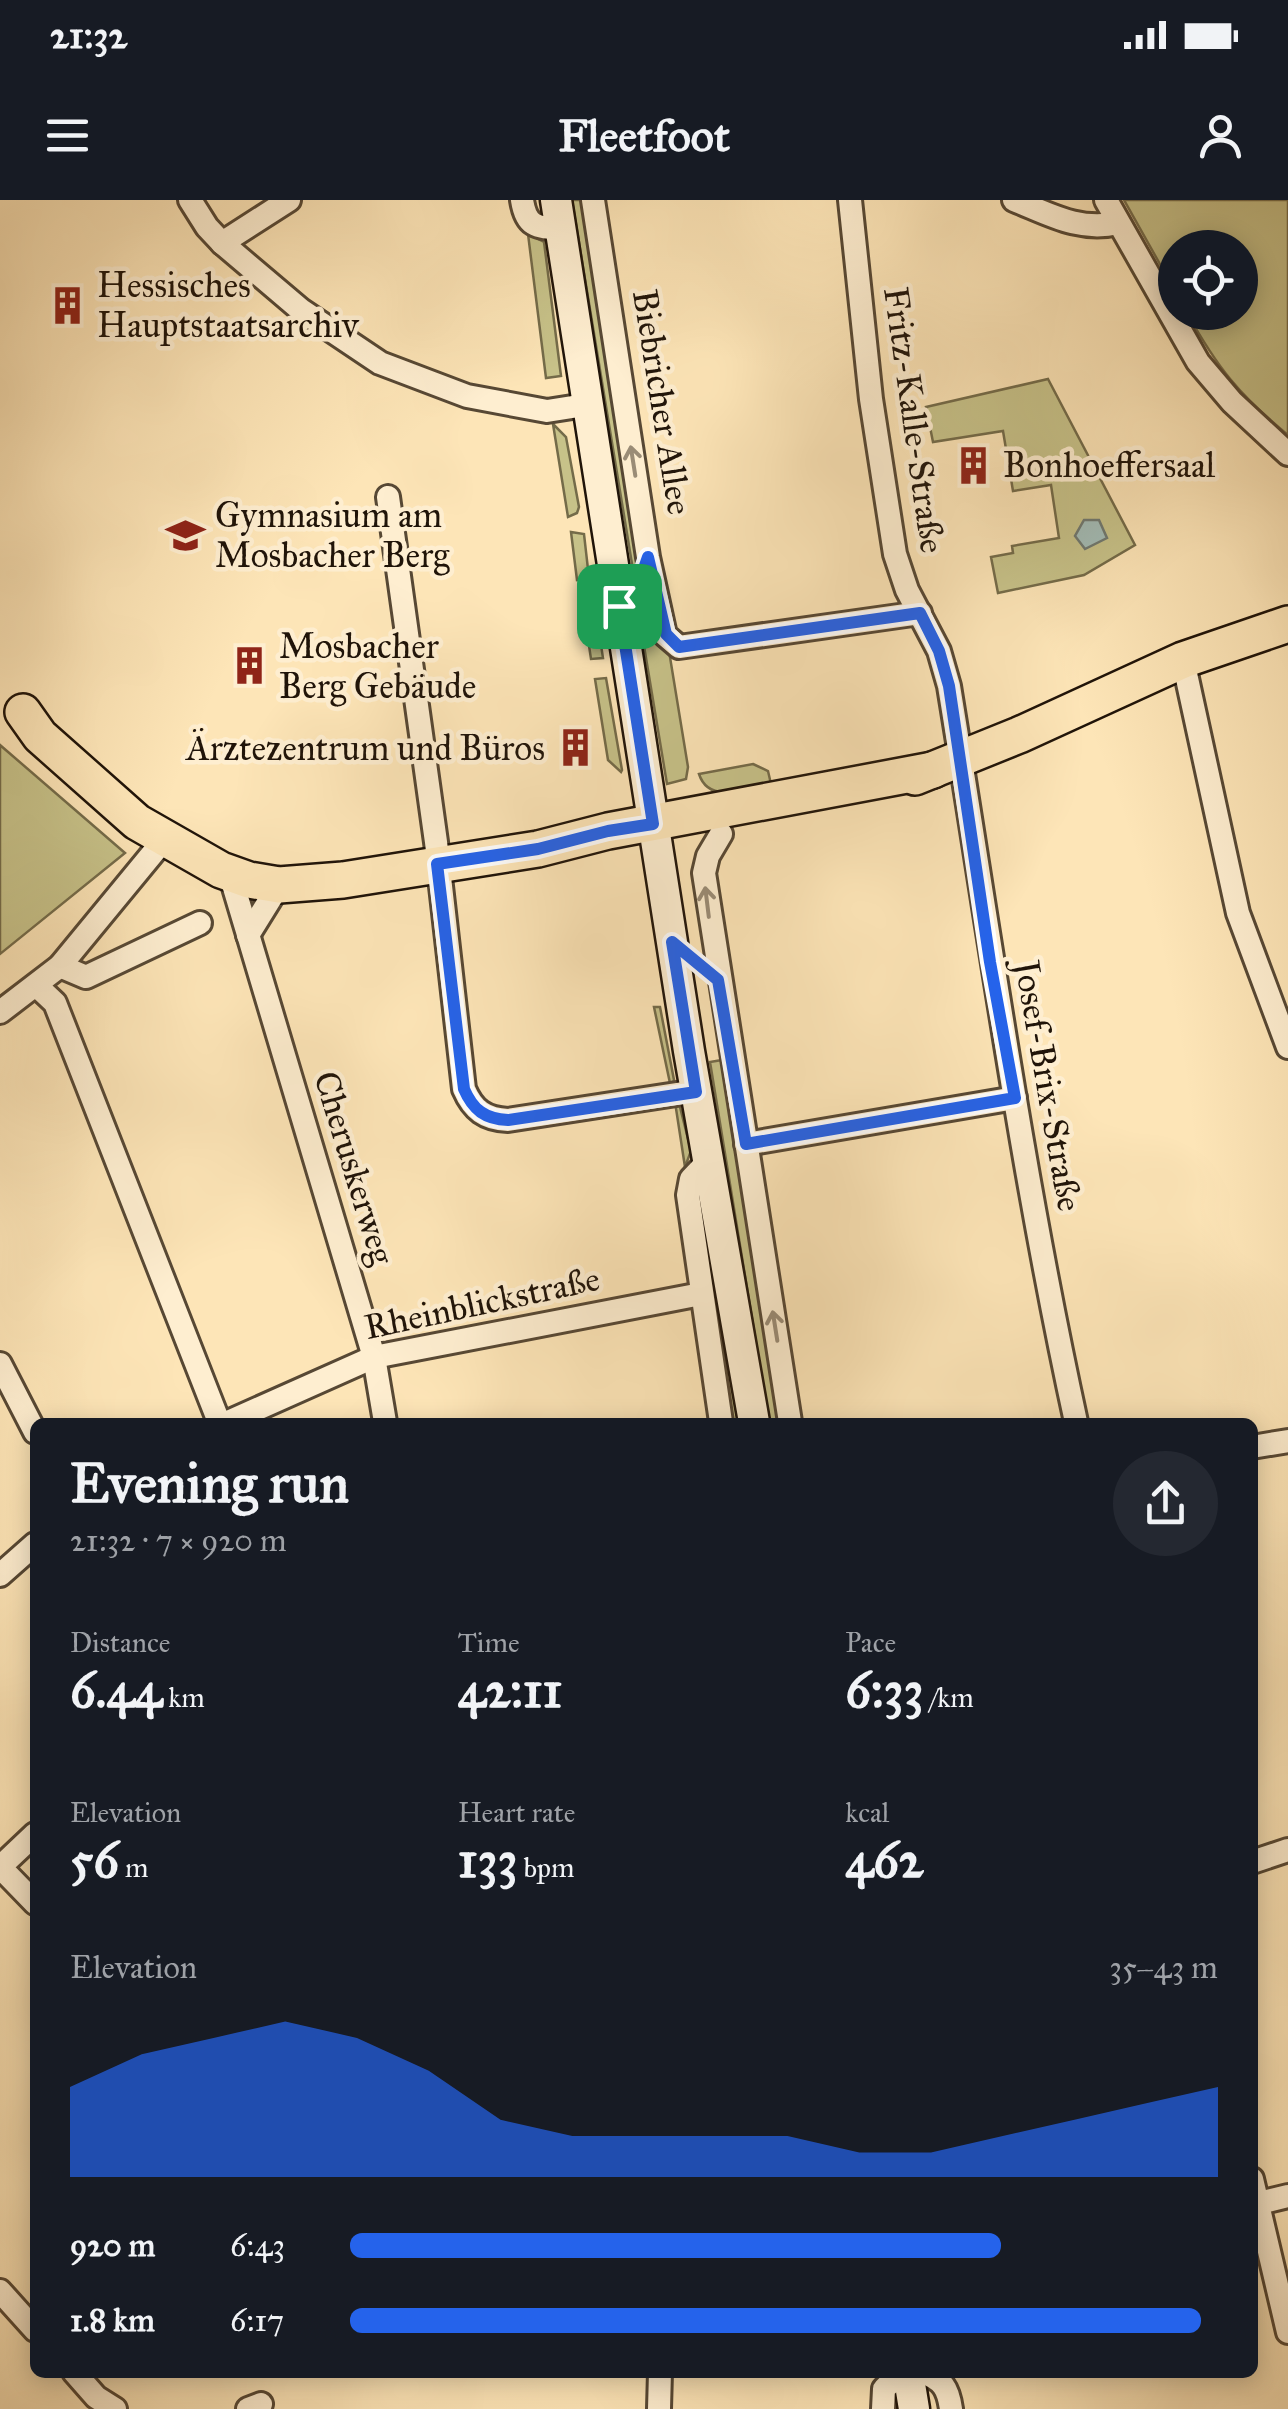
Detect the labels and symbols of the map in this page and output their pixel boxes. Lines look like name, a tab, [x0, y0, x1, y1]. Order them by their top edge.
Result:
place label: Hessisches Hauptstaatsarchiv	[97, 264, 360, 347]
building icon: Hessisches Hauptstaatsarchiv	[46, 284, 88, 326]
street label: Fritz-Kalle-Straße	[874, 284, 954, 556]
street label: Biebricher Allee	[623, 286, 701, 518]
building icon: Bonhoeffersaal	[952, 444, 994, 486]
place label: Bonhoeffersaal	[1003, 444, 1216, 487]
one-way arrow	[623, 445, 642, 477]
place label: Gymnasium am Mosbacher Berg	[215, 494, 450, 577]
school or university icon: Gymnasium am Mosbacher Berg	[164, 514, 206, 556]
pin	[577, 564, 662, 649]
place label: Mosbacher Berg Gebäude	[279, 625, 476, 708]
building icon: Mosbacher Berg Gebäude	[228, 645, 270, 687]
place label: Ärztezentrum und Büros	[184, 727, 545, 770]
building icon: Ärztezentrum und Büros	[554, 727, 596, 769]
one-way arrow	[697, 886, 716, 918]
street label: Josef-Brix-Straße	[1004, 953, 1091, 1215]
street label: Cheruskerweg	[304, 1066, 404, 1270]
street label: Rheinblickstraße	[360, 1257, 604, 1349]
one-way arrow	[765, 1310, 783, 1343]

